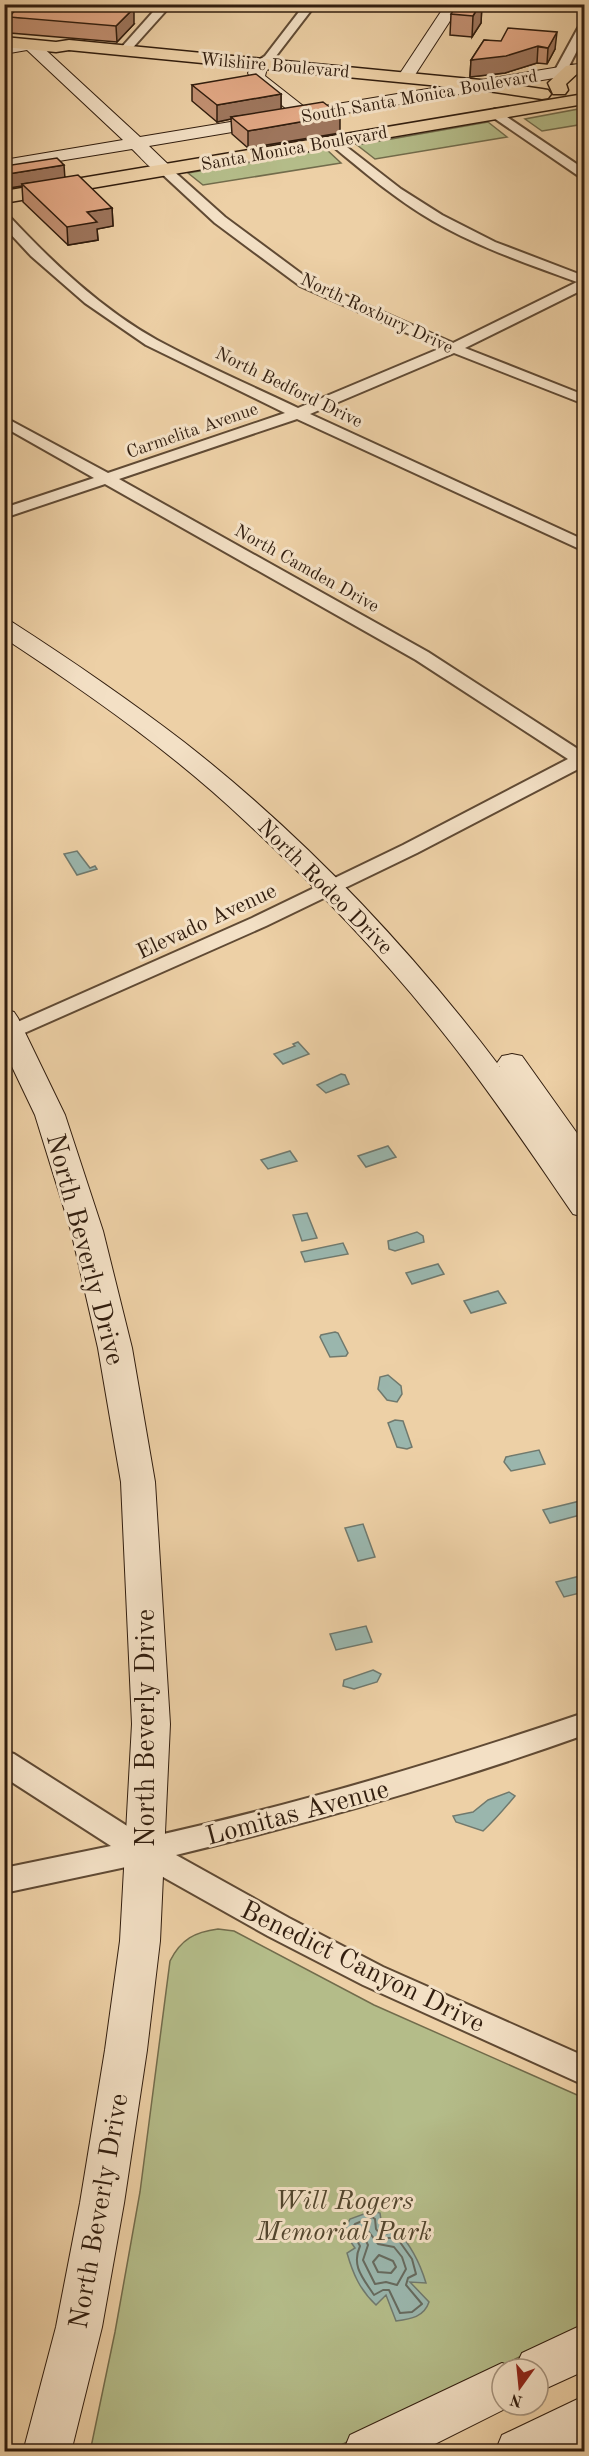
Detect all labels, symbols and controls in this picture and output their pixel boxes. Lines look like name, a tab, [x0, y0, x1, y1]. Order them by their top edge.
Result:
street label: Wilshire Boulevard	[199, 50, 350, 82]
street label: South Santa Monica Boulevard	[299, 67, 539, 127]
street label: Santa Monica Boulevard	[199, 124, 389, 174]
street label: North Roxbury Drive	[298, 271, 456, 357]
street label: North Bedford Drive	[212, 344, 365, 431]
street label: Carmelita Avenue	[124, 400, 261, 462]
street label: North Camden Drive	[231, 522, 382, 616]
street label: North Rodeo Drive	[253, 816, 396, 959]
street label: Elevado Avenue	[134, 880, 280, 964]
street label: North Beverly Drive	[41, 1131, 128, 1368]
street label: North Beverly Drive	[133, 1609, 160, 1847]
street label: Lomitas Avenue	[203, 1776, 392, 1851]
street label: Benedict Canyon Drive	[236, 1897, 489, 2038]
street label: North Beverly Drive	[65, 2091, 133, 2331]
park label: Will Rogers Memorial Park	[255, 2188, 432, 2246]
north arrow	[490, 2357, 550, 2417]
text: N	[508, 2390, 525, 2409]

